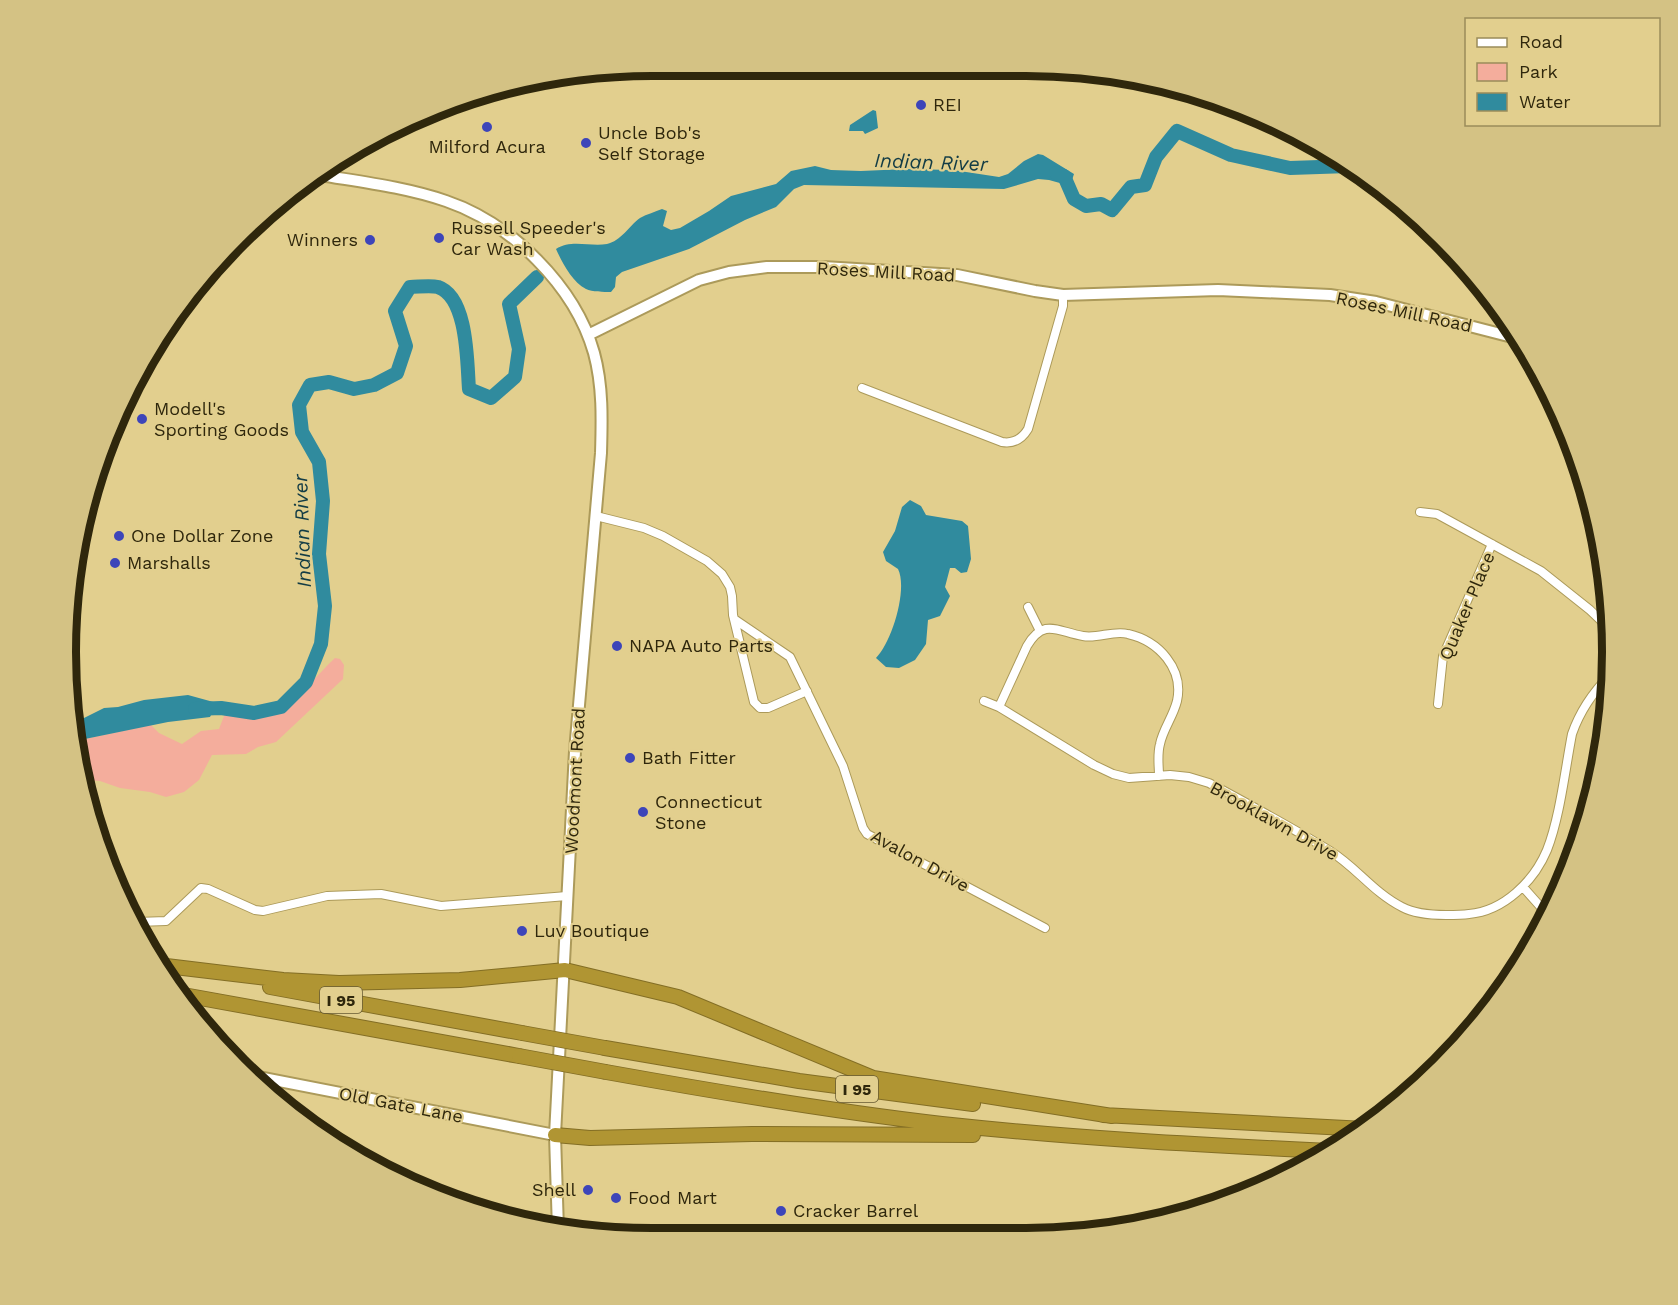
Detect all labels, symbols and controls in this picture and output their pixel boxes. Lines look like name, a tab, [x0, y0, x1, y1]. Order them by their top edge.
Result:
legend	[1465, 18, 1660, 126]
text: Road	[1519, 31, 1563, 52]
text: Park	[1519, 61, 1558, 82]
text: Water	[1519, 91, 1571, 112]
place label: REI	[933, 94, 962, 115]
marker: REI	[914, 98, 928, 112]
marker: Milford Acura	[480, 120, 494, 134]
place label: Uncle Bob's Self Storage	[598, 122, 705, 164]
place label: Milford Acura	[428, 136, 546, 157]
marker: Uncle Bob's Self Storage	[579, 136, 593, 150]
water label: Indian River	[874, 148, 989, 176]
place label: Russell Speeder's Car Wash	[451, 217, 606, 259]
place label: Winners	[287, 229, 358, 250]
marker: Russell Speeder's Car Wash	[432, 231, 446, 245]
marker: Winners	[363, 233, 377, 247]
street label: Roses Mill Road	[816, 257, 956, 286]
street label: Roses Mill Road	[1334, 287, 1474, 336]
place label: Modell's Sporting Goods	[154, 398, 289, 440]
marker: Modell's Sporting Goods	[135, 412, 149, 426]
water label: Indian River	[288, 473, 316, 588]
place label: One Dollar Zone	[131, 525, 273, 546]
marker: One Dollar Zone	[112, 529, 126, 543]
street label: Quaker Place	[1434, 549, 1499, 663]
place label: Marshalls	[127, 552, 211, 573]
marker: Marshalls	[108, 556, 122, 570]
place label: NAPA Auto Parts	[629, 635, 773, 656]
marker: NAPA Auto Parts	[610, 639, 624, 653]
street label: Woodmont Road	[560, 707, 589, 855]
place label: Bath Fitter	[642, 747, 736, 768]
marker: Bath Fitter	[623, 751, 637, 765]
street label: Brooklawn Drive	[1207, 777, 1342, 864]
place label: Connecticut Stone	[655, 791, 762, 833]
marker: Connecticut Stone	[636, 805, 650, 819]
street label: Avalon Drive	[867, 825, 973, 896]
place label: Luv Boutique	[534, 920, 650, 941]
marker: Luv Boutique	[515, 924, 529, 938]
road number: I 95	[320, 987, 362, 1013]
road number: I 95	[836, 1076, 878, 1102]
street label: Old Gate Lane	[337, 1082, 465, 1127]
place label: Shell	[532, 1179, 576, 1200]
marker: Shell	[581, 1183, 595, 1197]
place label: Food Mart	[628, 1187, 717, 1208]
marker: Food Mart	[609, 1191, 623, 1205]
place label: Cracker Barrel	[793, 1200, 919, 1221]
marker: Cracker Barrel	[774, 1204, 788, 1218]

